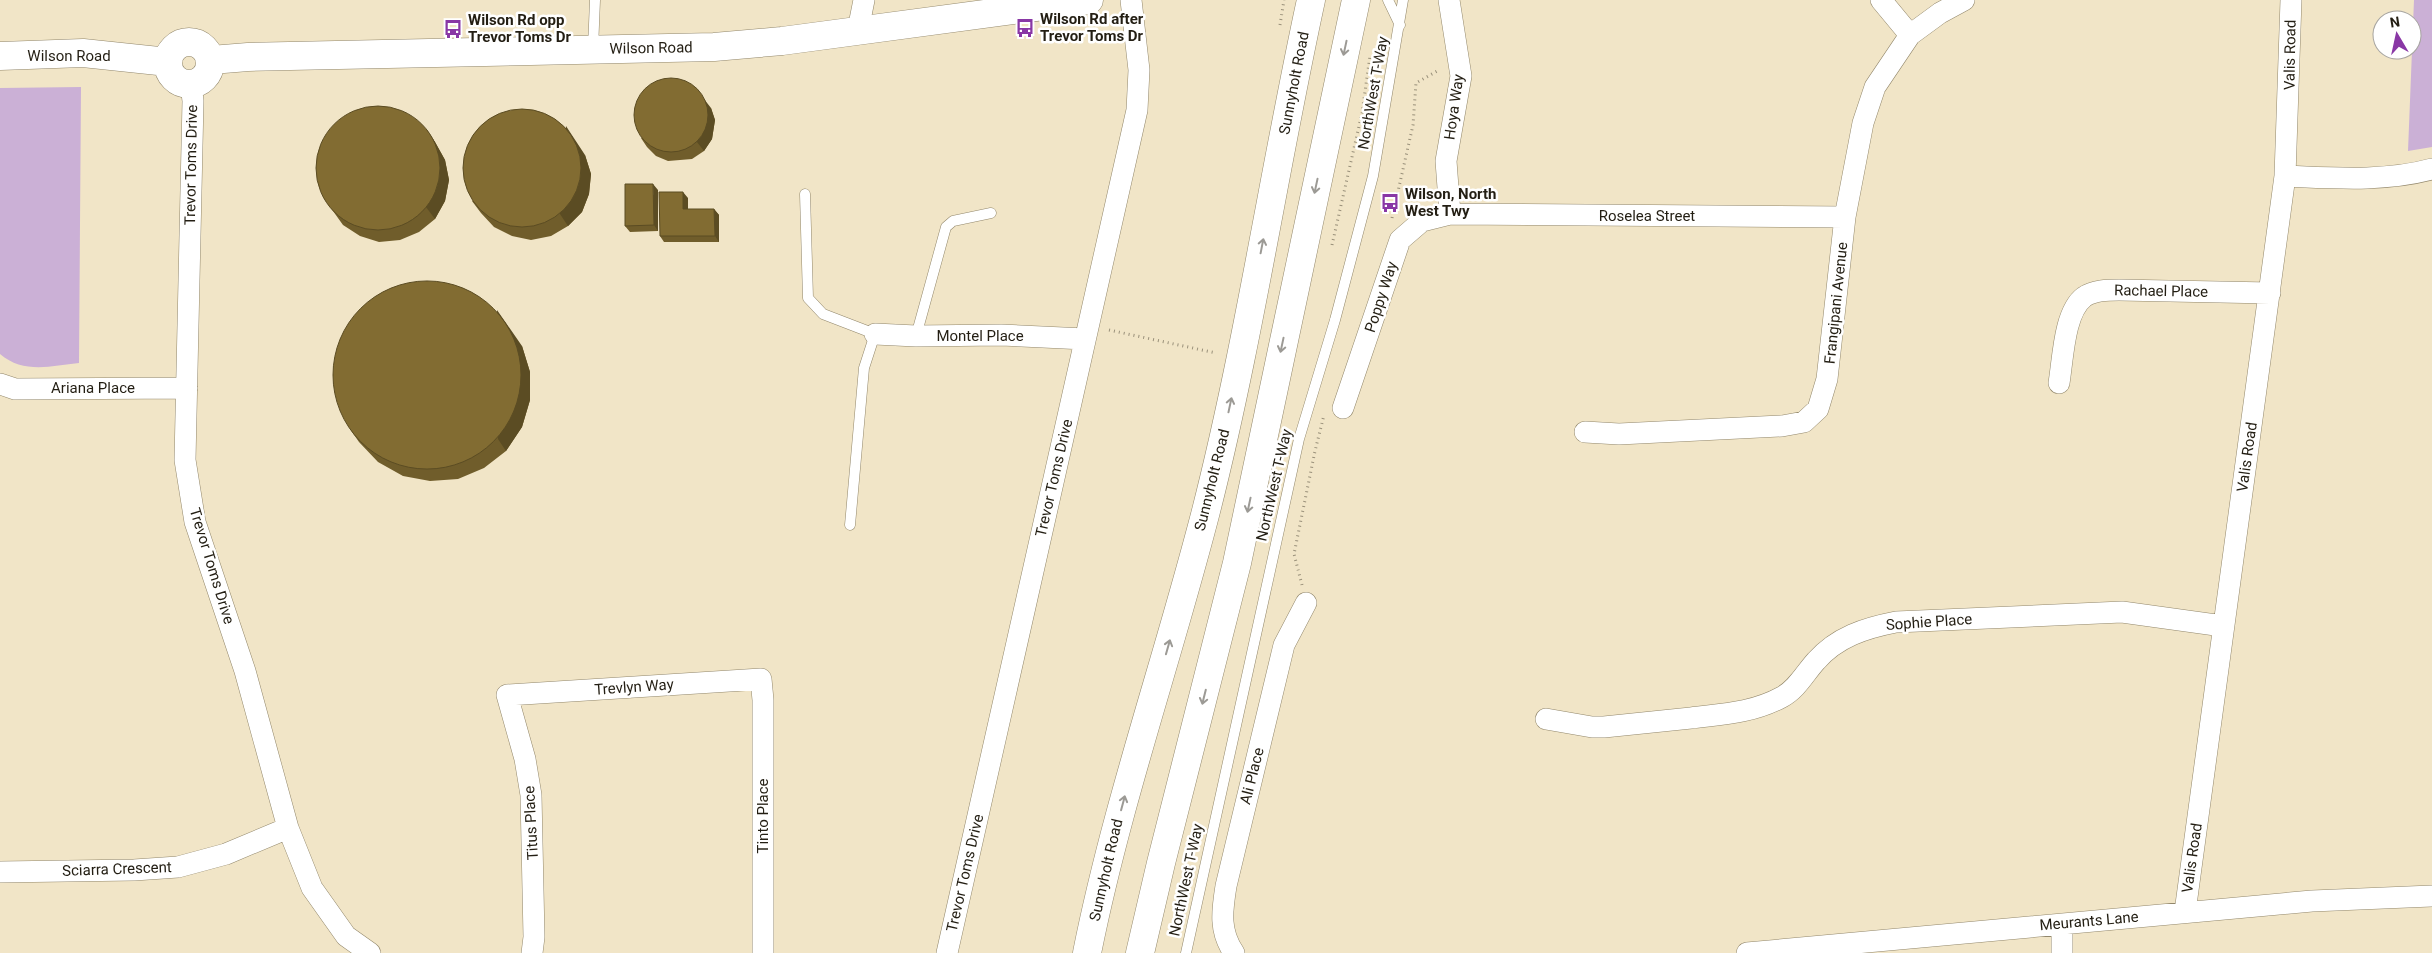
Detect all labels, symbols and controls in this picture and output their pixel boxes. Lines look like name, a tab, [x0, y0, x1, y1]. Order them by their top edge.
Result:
place label: Wilson Rd after Trevor Toms Dr	[1040, 10, 1144, 45]
north arrow	[2372, 10, 2422, 60]
place label: Wilson Rd opp Trevor Toms Dr	[468, 11, 572, 46]
text: N	[2389, 13, 2401, 31]
bus stop icon: Wilson Rd after Trevor Toms Dr	[1014, 17, 1036, 39]
bus stop icon: Wilson Rd opp Trevor Toms Dr	[442, 18, 464, 40]
street label: Valis Road	[2280, 20, 2300, 90]
street label: Sunnyholt Road	[1275, 30, 1313, 136]
street label: NorthWest T-Way	[1354, 35, 1392, 151]
street label: Wilson Road	[609, 38, 693, 58]
one-way arrow	[1340, 39, 1349, 55]
street label: Wilson Road	[27, 47, 111, 65]
street label: Hoya Way	[1440, 73, 1468, 141]
street label: Trevor Toms Drive	[181, 105, 201, 225]
one-way arrow	[1310, 178, 1320, 194]
place label: Wilson, North West Twy	[1405, 185, 1496, 220]
bus stop icon: Wilson, North West Twy	[1379, 192, 1401, 214]
street label: Roselea Street	[1599, 207, 1695, 225]
one-way arrow	[1258, 238, 1267, 254]
street label: Frangipani Avenue	[1821, 241, 1851, 365]
street label: Poppy Way	[1361, 259, 1401, 335]
street label: Rachael Place	[2114, 281, 2208, 301]
street label: Montel Place	[936, 327, 1024, 345]
one-way arrow	[1277, 337, 1286, 353]
street label: Ariana Place	[51, 379, 135, 397]
one-way arrow	[1226, 398, 1235, 414]
street label: Trevor Toms Drive	[1032, 417, 1076, 539]
street label: Valis Road	[2233, 421, 2261, 493]
street label: Sunnyholt Road	[1191, 427, 1233, 533]
street label: NorthWest T-Way	[1252, 427, 1296, 543]
one-way arrow	[1244, 496, 1254, 512]
street label: Trevor Toms Drive	[186, 506, 238, 626]
street label: Sophie Place	[1885, 610, 1973, 634]
one-way arrow	[1164, 640, 1174, 656]
street label: Trevlyn Way	[594, 675, 674, 699]
one-way arrow	[1199, 688, 1208, 704]
street label: Ali Place	[1236, 746, 1268, 806]
street label: Tinto Place	[754, 778, 772, 854]
street label: Titus Place	[520, 785, 542, 861]
one-way arrow	[1118, 796, 1128, 812]
street label: Trevor Toms Drive	[943, 812, 987, 934]
street label: Sunnyholt Road	[1085, 817, 1127, 923]
street label: NorthWest T-Way	[1165, 822, 1207, 938]
street label: Valis Road	[2178, 822, 2206, 894]
street label: Sciarra Crescent	[62, 858, 172, 880]
street label: Meurants Lane	[2039, 908, 2139, 934]

